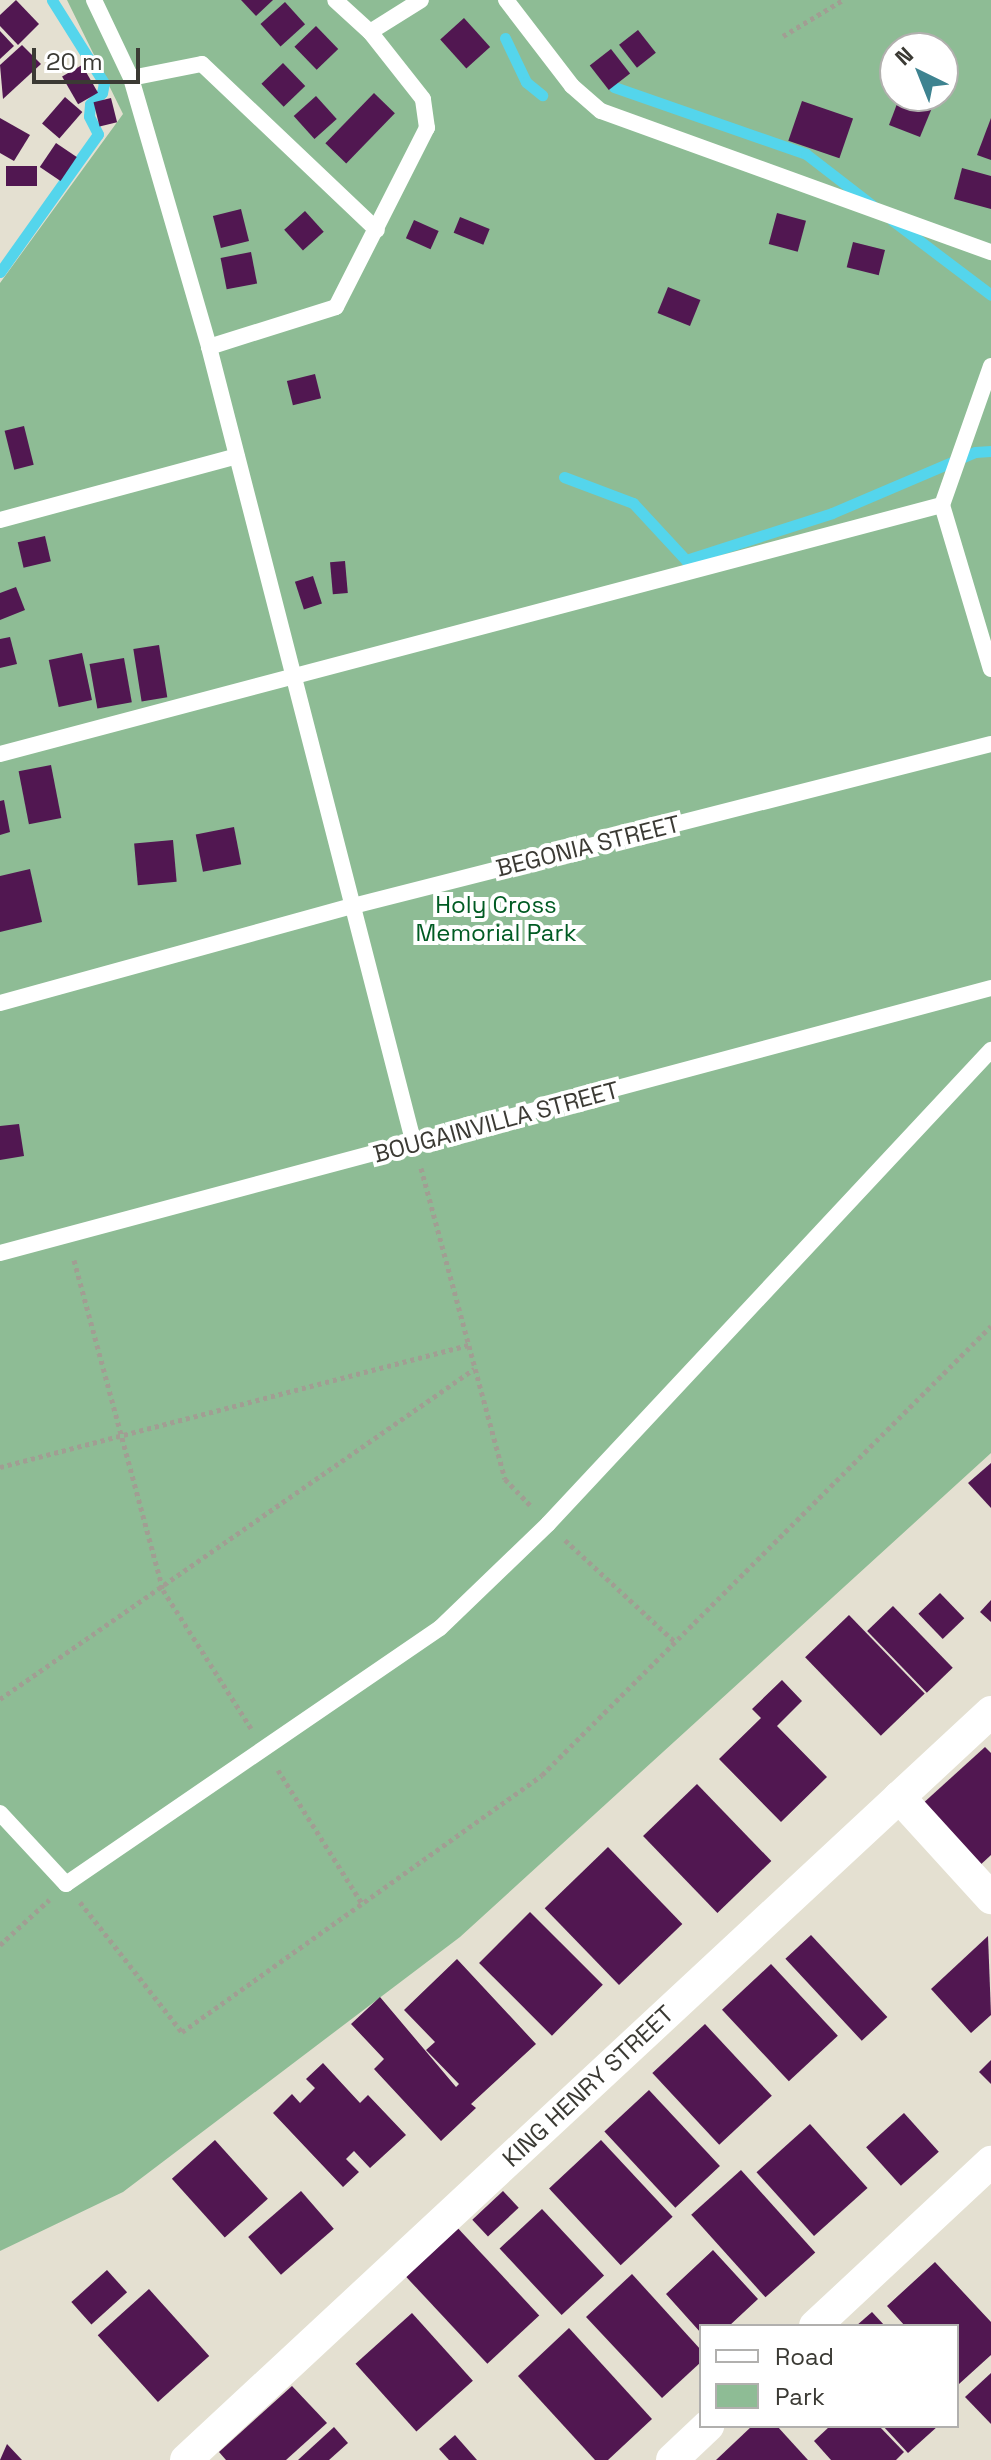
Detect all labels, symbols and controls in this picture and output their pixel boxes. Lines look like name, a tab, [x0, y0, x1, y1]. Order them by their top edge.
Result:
scale bar	[36, 32, 144, 82]
north arrow	[879, 32, 959, 112]
text: N	[889, 41, 919, 71]
text: 20 m	[46, 46, 103, 77]
street label: BEGONIA STREET	[493, 809, 683, 883]
park label: Holy Cross Memorial Park	[415, 891, 577, 947]
street label: BOUGAINVILLA STREET	[370, 1075, 622, 1169]
street label: KING HENRY STREET	[496, 1999, 680, 2173]
legend	[699, 2324, 959, 2428]
text: Road	[775, 2341, 834, 2372]
text: Park	[775, 2381, 825, 2412]

